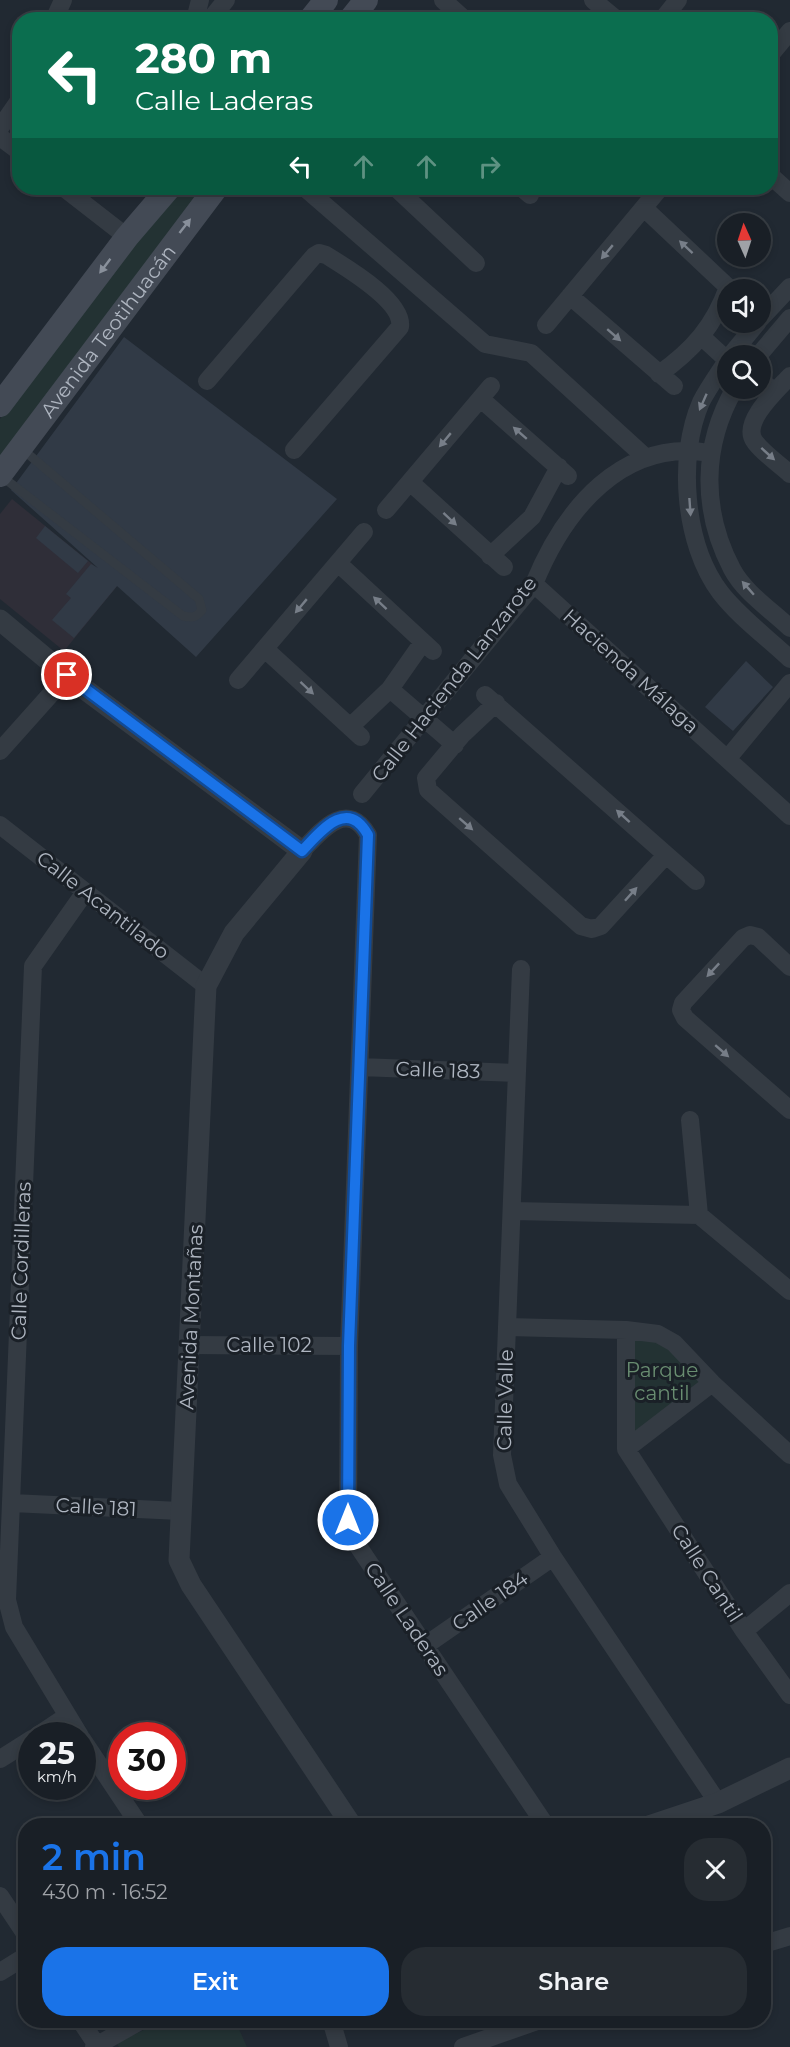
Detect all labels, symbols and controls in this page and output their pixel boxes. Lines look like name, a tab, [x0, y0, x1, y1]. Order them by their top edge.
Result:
text: 280 m	[135, 32, 272, 84]
icon: left	[36, 36, 114, 114]
text: Calle Laderas	[135, 84, 313, 117]
icon: left	[284, 150, 317, 183]
icon: ahead	[347, 150, 380, 183]
icon: ahead	[410, 150, 443, 183]
icon: right	[473, 150, 506, 183]
north arrow	[717, 213, 771, 267]
map controls	[717, 213, 771, 399]
one-way arrow	[179, 218, 192, 234]
street label: Avenida Teotihuacán	[36, 240, 181, 422]
one-way arrow	[679, 241, 693, 255]
one-way arrow	[601, 244, 614, 259]
one-way arrow	[100, 258, 112, 273]
button: sound	[717, 279, 771, 333]
one-way arrow	[606, 328, 621, 341]
button: search	[717, 345, 771, 399]
one-way arrow	[698, 393, 708, 411]
one-way arrow	[513, 427, 528, 440]
one-way arrow	[439, 432, 452, 447]
one-way arrow	[761, 446, 775, 460]
one-way arrow	[685, 498, 695, 517]
one-way arrow	[442, 512, 457, 526]
street label: Calle Hacienda Lanzarote	[366, 572, 542, 786]
one-way arrow	[742, 581, 755, 596]
one-way arrow	[373, 596, 388, 610]
one-way arrow	[295, 598, 308, 613]
street label: Hacienda Málaga	[558, 604, 704, 738]
pin	[41, 649, 92, 700]
icon: arrive	[50, 658, 83, 691]
one-way arrow	[300, 681, 315, 695]
one-way arrow	[616, 810, 631, 823]
one-way arrow	[458, 817, 473, 830]
street label: Calle Acantilado	[32, 846, 174, 964]
one-way arrow	[624, 887, 637, 902]
one-way arrow	[706, 963, 720, 978]
one-way arrow	[714, 1044, 729, 1057]
street label: Calle 183	[395, 1057, 481, 1083]
street label: Calle Cordilleras	[6, 1181, 36, 1341]
street label: Avenida Montañas	[174, 1223, 208, 1410]
street label: Calle 102	[226, 1333, 312, 1357]
street label: Calle Valle	[492, 1349, 518, 1451]
park label: Parque cantil	[626, 1358, 698, 1405]
position arrow	[316, 1488, 380, 1552]
street label: Calle 181	[55, 1493, 137, 1521]
street label: Calle Cantil	[666, 1519, 748, 1627]
street label: Calle Laderas	[360, 1558, 454, 1681]
street label: Calle 184	[447, 1566, 533, 1636]
speed limit sign: 30	[108, 1722, 186, 1800]
text: 25	[39, 1735, 75, 1772]
text: km/h	[37, 1767, 77, 1786]
text: 2 min	[42, 1835, 146, 1879]
button: close	[684, 1838, 747, 1901]
text: 430 m · 16:52	[42, 1880, 168, 1904]
button: Exit	[42, 1947, 389, 2016]
button: Share	[401, 1947, 747, 2016]

